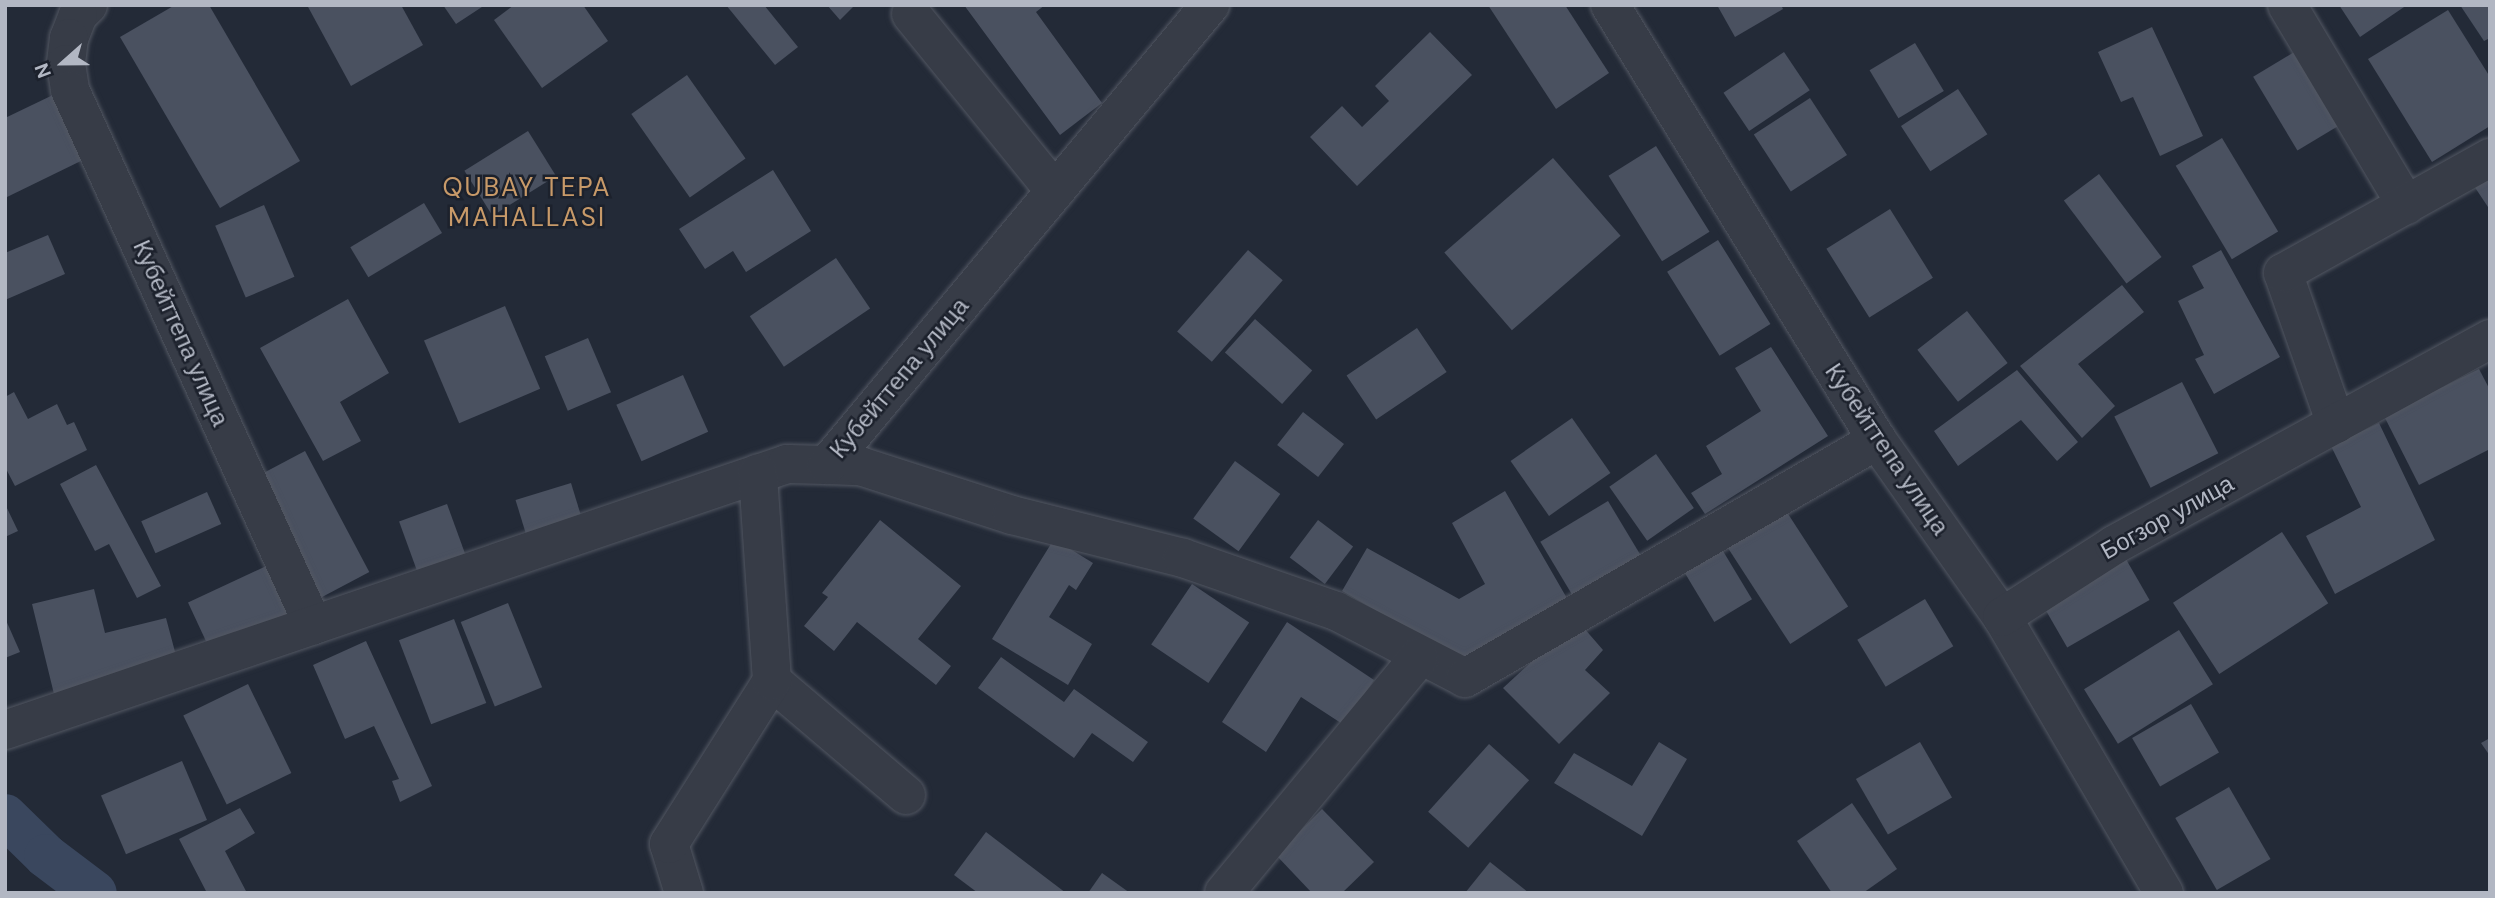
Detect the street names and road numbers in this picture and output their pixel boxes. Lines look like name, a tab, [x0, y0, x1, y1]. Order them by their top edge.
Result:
street label: Кубейттепа улица	[127, 236, 235, 430]
street label: Кубейттепа улица	[824, 292, 974, 464]
street label: Кубейттепа улица	[1819, 358, 1955, 540]
street label: Богзор улица	[2096, 469, 2238, 565]

